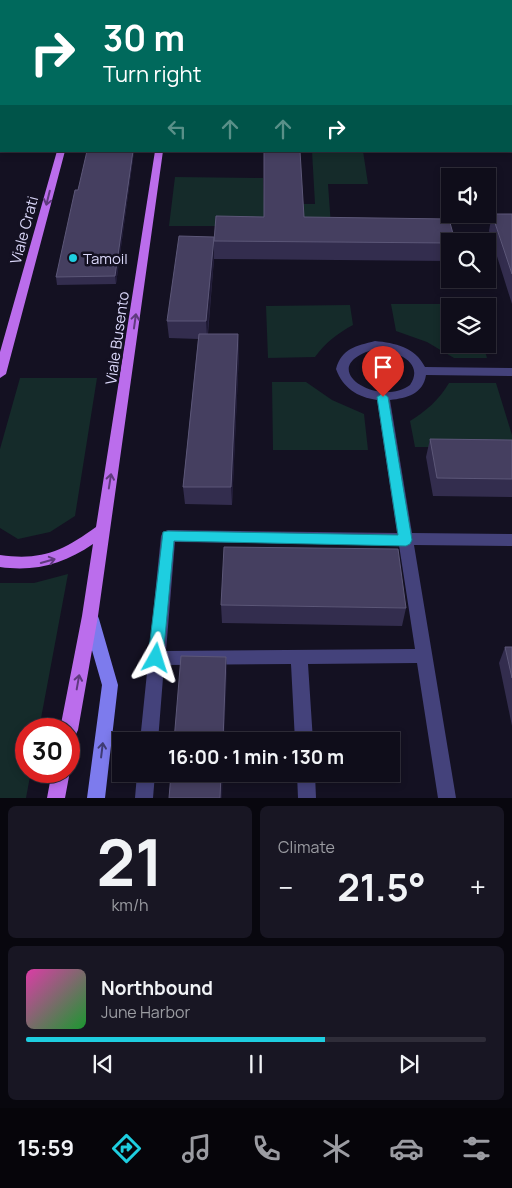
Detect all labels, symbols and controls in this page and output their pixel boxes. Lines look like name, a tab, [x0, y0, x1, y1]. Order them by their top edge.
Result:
text: 30 m	[103, 14, 185, 62]
icon: right	[20, 20, 85, 85]
text: Turn right	[103, 59, 201, 89]
icon: left	[163, 115, 191, 143]
icon: ahead	[216, 115, 244, 143]
icon: ahead	[269, 115, 297, 143]
icon: right	[322, 115, 350, 143]
map controls	[441, 168, 496, 353]
button: sound	[441, 168, 496, 223]
one-way arrow	[43, 190, 52, 206]
street label: Viale Crati	[5, 194, 43, 266]
button: search	[441, 233, 496, 288]
place label: Tamoil	[83, 248, 128, 269]
marker: Tamoil	[67, 252, 79, 264]
street label: Viale Busento	[100, 290, 134, 386]
button: layers	[441, 298, 496, 353]
one-way arrow	[130, 313, 140, 329]
pin	[362, 346, 404, 397]
icon: arrive	[369, 353, 397, 381]
one-way arrow	[105, 474, 115, 490]
one-way arrow	[40, 555, 56, 565]
position arrow	[129, 631, 181, 683]
one-way arrow	[73, 675, 83, 691]
speed limit sign: 30	[15, 718, 80, 783]
one-way arrow	[97, 742, 107, 758]
text: 16:00 · 1 min · 130 m	[168, 744, 344, 770]
text: 21	[96, 817, 164, 906]
text: Climate	[278, 836, 335, 858]
text: 21.5°	[337, 860, 426, 912]
text: −	[278, 868, 293, 906]
text: +	[470, 868, 486, 906]
text: km/h	[111, 894, 149, 916]
text: Northbound	[101, 975, 213, 1001]
text: June Harbor	[101, 1001, 190, 1023]
icon: previous	[89, 1050, 117, 1078]
icon: pause	[242, 1050, 270, 1078]
icon: next	[395, 1050, 423, 1078]
icon: directions	[109, 1131, 144, 1166]
icon: music	[179, 1131, 214, 1166]
icon: phone	[249, 1131, 284, 1166]
icon: climate	[319, 1131, 354, 1166]
icon: car	[389, 1131, 424, 1166]
icon: filters	[459, 1131, 494, 1166]
text: 15:59	[18, 1133, 74, 1163]

